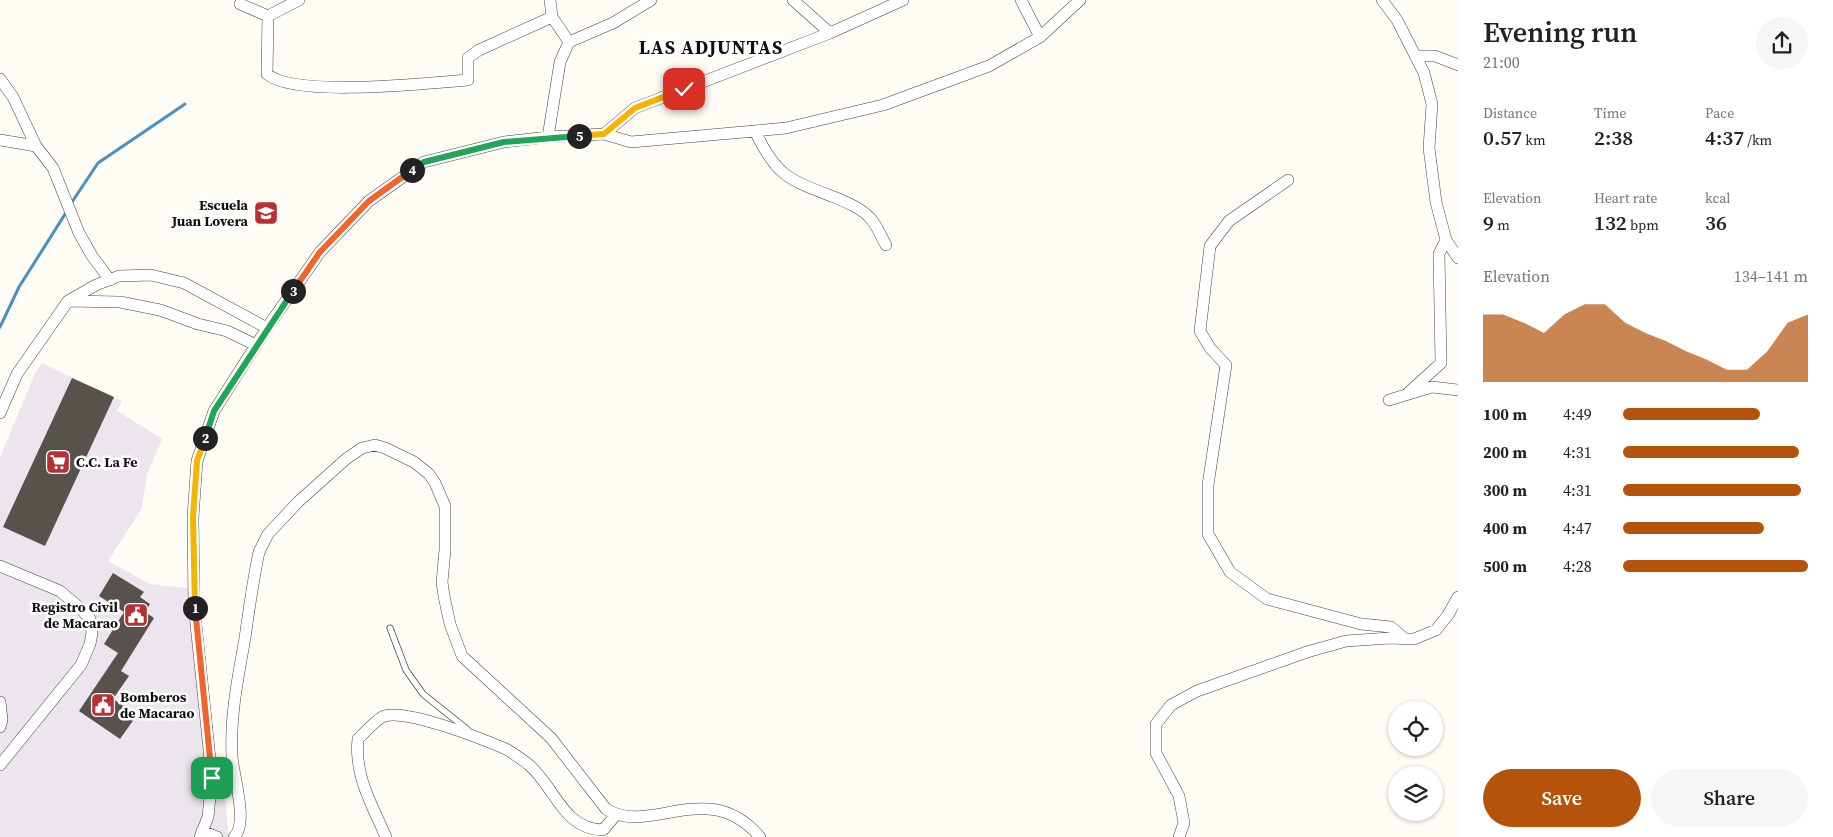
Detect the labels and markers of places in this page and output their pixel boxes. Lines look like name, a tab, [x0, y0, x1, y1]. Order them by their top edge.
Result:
pin	[663, 68, 705, 110]
pin: 5	[566, 124, 592, 148]
pin: 4	[400, 158, 424, 182]
place label: Escuela Juan Lovera	[171, 195, 249, 231]
school or university icon: Escuela Juan Lovera	[253, 200, 279, 226]
pin: 3	[280, 278, 306, 304]
pin: 2	[192, 426, 218, 450]
supermarket icon: C.C. La Fe	[45, 449, 71, 475]
place label: C.C. La Fe	[76, 452, 137, 472]
pin: 1	[182, 596, 208, 620]
place label: Registro Civil de Macarao	[31, 597, 118, 633]
public building icon: Registro Civil de Macarao	[123, 602, 149, 628]
place label: Bomberos de Macarao	[120, 687, 194, 723]
public building icon: Bomberos de Macarao	[90, 692, 116, 718]
pin	[191, 757, 233, 799]

